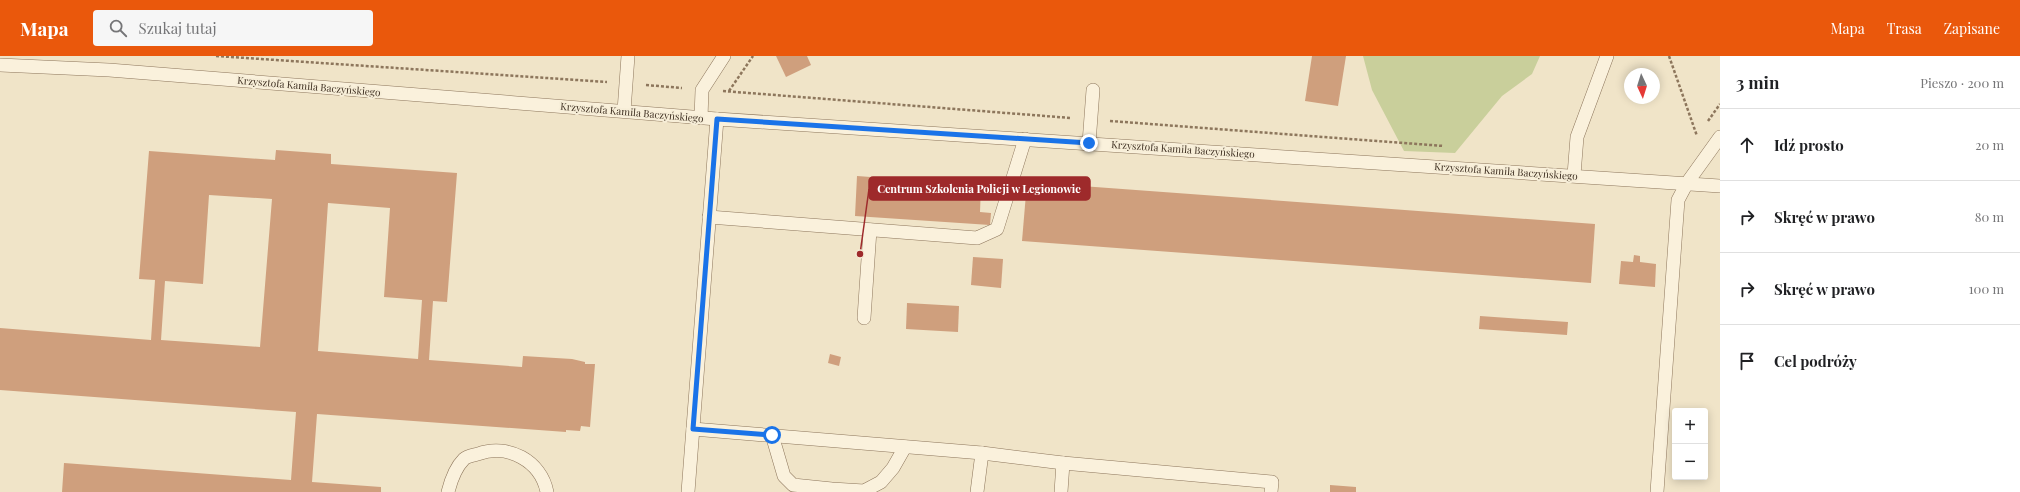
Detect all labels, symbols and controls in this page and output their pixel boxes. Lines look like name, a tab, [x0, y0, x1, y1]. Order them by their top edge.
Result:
search box	[93, 10, 373, 46]
text: Mapa	[20, 15, 69, 41]
icon: search	[107, 17, 129, 39]
text: Szukaj tutaj	[139, 18, 216, 38]
text: Mapa	[1830, 19, 1865, 38]
text: Trasa	[1887, 19, 1922, 38]
text: Zapisane	[1944, 19, 2000, 38]
north arrow	[1624, 68, 1660, 104]
text: 3 min	[1736, 71, 1779, 93]
street label: Krzysztofa Kamila Baczyńskiego	[237, 73, 382, 99]
text: Pieszo · 200 m	[1920, 74, 2004, 91]
street label: Krzysztofa Kamila Baczyńskiego	[560, 99, 705, 125]
route end	[1080, 134, 1098, 152]
icon: ahead	[1736, 134, 1758, 156]
text: Idź prosto	[1774, 135, 1844, 155]
text: 20 m	[1975, 136, 2004, 153]
street label: Krzysztofa Kamila Baczyńskiego	[1111, 137, 1256, 161]
street label: Krzysztofa Kamila Baczyńskiego	[1434, 159, 1579, 183]
callout: Centrum Szkolenia Policji w Legionowie	[869, 177, 1090, 200]
text: Centrum Szkolenia Policji w Legionowie	[877, 181, 1081, 196]
icon: right	[1736, 206, 1758, 228]
text: Skręć w prawo	[1774, 207, 1875, 227]
text: 80 m	[1975, 208, 2004, 225]
icon: right	[1736, 278, 1758, 300]
text: Skręć w prawo	[1774, 279, 1875, 299]
text: 100 m	[1969, 280, 2004, 297]
icon: arrive	[1736, 350, 1758, 372]
text: Cel podróży	[1774, 351, 1857, 371]
map controls	[1672, 408, 1708, 480]
button: +	[1672, 408, 1708, 444]
route start	[763, 426, 781, 444]
button: −	[1672, 444, 1708, 480]

